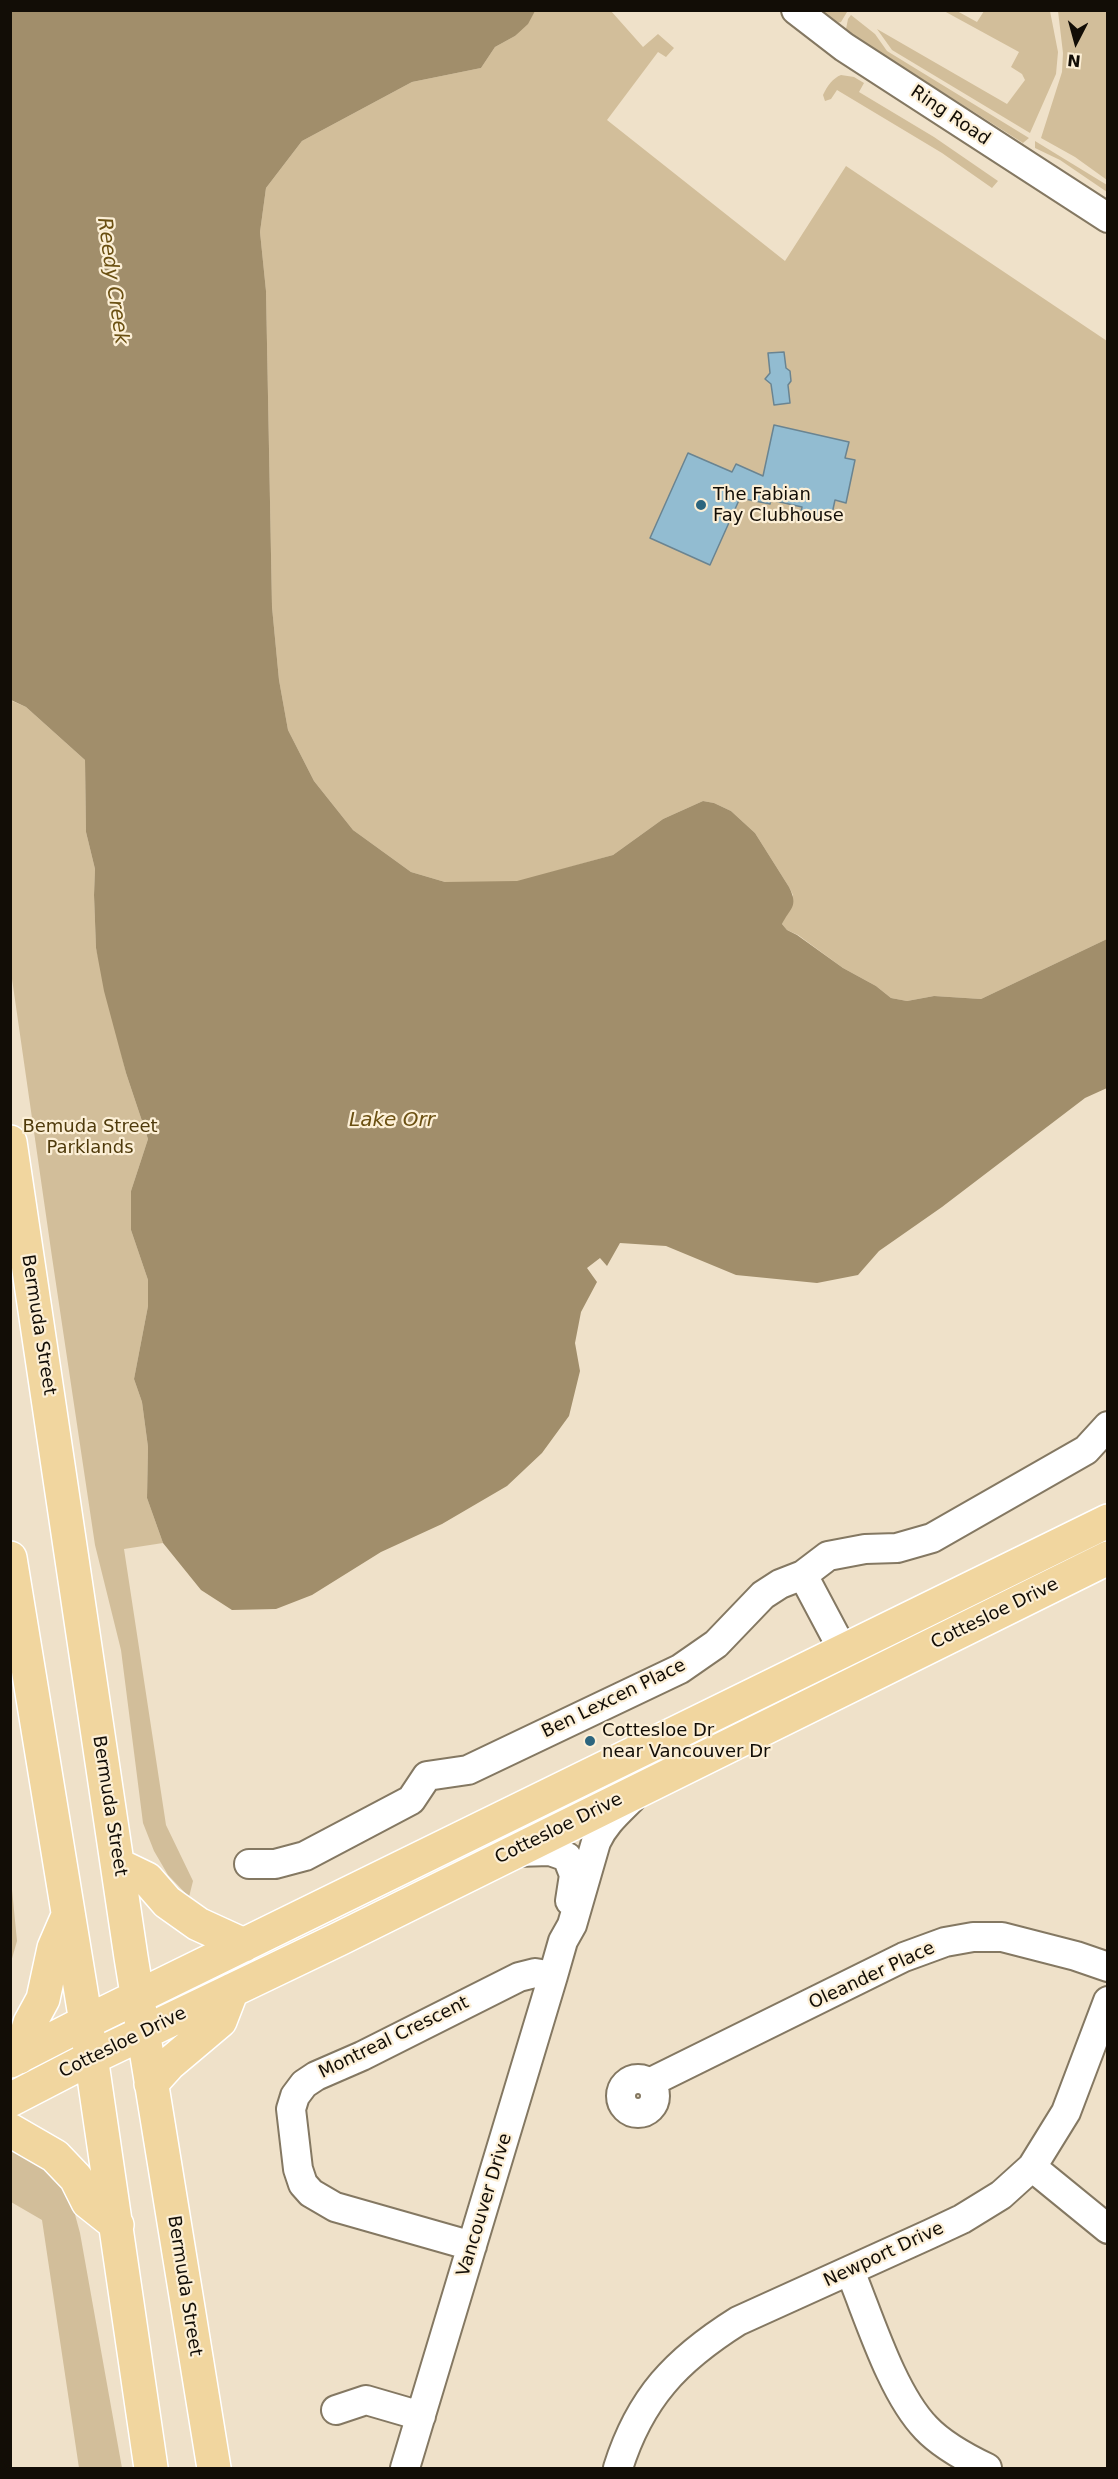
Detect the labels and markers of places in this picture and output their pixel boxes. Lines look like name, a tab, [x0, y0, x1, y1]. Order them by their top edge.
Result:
place label: The Fabian Fay Clubhouse	[713, 484, 844, 526]
marker: The Fabian Fay Clubhouse	[694, 498, 708, 512]
place label: Cottesloe Dr near Vancouver Dr	[602, 1720, 770, 1762]
marker: Cottesloe Dr near Vancouver Dr	[583, 1734, 597, 1748]

